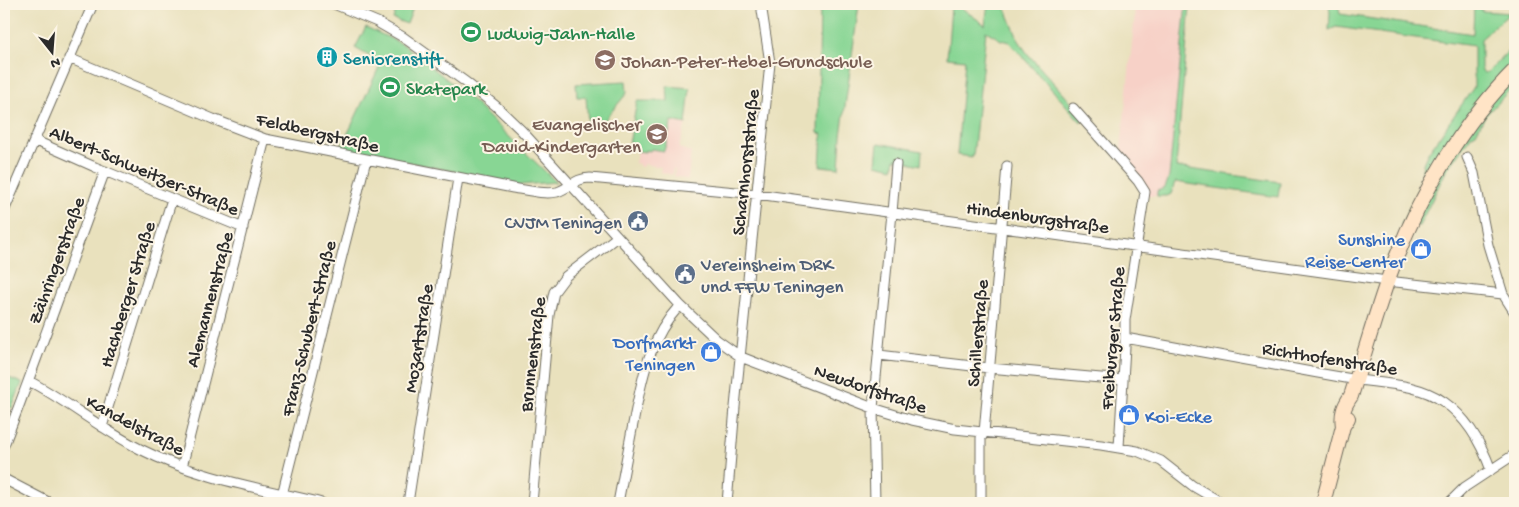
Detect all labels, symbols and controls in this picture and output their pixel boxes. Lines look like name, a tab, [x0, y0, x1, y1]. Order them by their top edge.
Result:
sports icon: Ludwig-Jahn-Halle	[459, 20, 483, 44]
place label: Ludwig-Jahn-Halle	[487, 24, 635, 47]
north arrow	[28, 28, 78, 78]
building icon: Seniorenstift	[315, 45, 339, 69]
school or university icon: Johan-Peter-Hebel-Grundschule	[593, 48, 617, 72]
place label: Seniorenstift	[343, 49, 445, 72]
place label: Johan-Peter-Hebel-Grundschule	[621, 52, 872, 75]
text: N	[48, 53, 62, 72]
sports icon: Skatepark	[378, 75, 402, 99]
place label: Skatepark	[406, 79, 488, 102]
street label: Scharnhorststraße	[728, 88, 767, 237]
street label: Feldbergstraße	[252, 109, 381, 160]
place label: Evangelischer David-Kindergarten	[481, 115, 643, 160]
street label: Albert-Schweitzer-Straße	[45, 122, 242, 223]
school or university icon: Evangelischer David-Kindergarten	[645, 122, 669, 146]
street label: Zähringerstraße	[25, 194, 92, 328]
street label: Hindenburgstraße	[965, 198, 1111, 241]
public building icon: CVJM Teningen	[626, 209, 650, 233]
place label: CVJM Teningen	[504, 213, 622, 236]
street label: Hachberger Straße	[96, 219, 163, 371]
street label: Alemannenstraße	[182, 229, 241, 370]
place label: Sunshine Reise-Center	[1305, 230, 1407, 275]
shop icon: Sunshine Reise-Center	[1409, 237, 1433, 261]
street label: Franz-Schubert-Straße	[277, 238, 343, 420]
place label: Vereinsheim DRK und FFW Teningen	[700, 255, 844, 300]
public building icon: Vereinsheim DRK und FFW Teningen	[673, 262, 697, 286]
street label: Freiburger Straße	[1097, 266, 1132, 412]
street label: Schillerstraße	[963, 278, 996, 388]
street label: Mozartstraße	[401, 282, 440, 395]
street label: Brunnenstraße	[516, 295, 553, 414]
place label: Dorfmarkt Teningen	[611, 333, 697, 378]
street label: Richthofenstraße	[1260, 338, 1399, 383]
shop icon: Dorfmarkt Teningen	[699, 340, 723, 364]
street label: Neudorfstraße	[810, 360, 930, 420]
street label: Kandelstraße	[81, 391, 188, 463]
shop icon: Koi-Ecke	[1117, 403, 1141, 427]
place label: Koi-Ecke	[1145, 407, 1212, 430]

